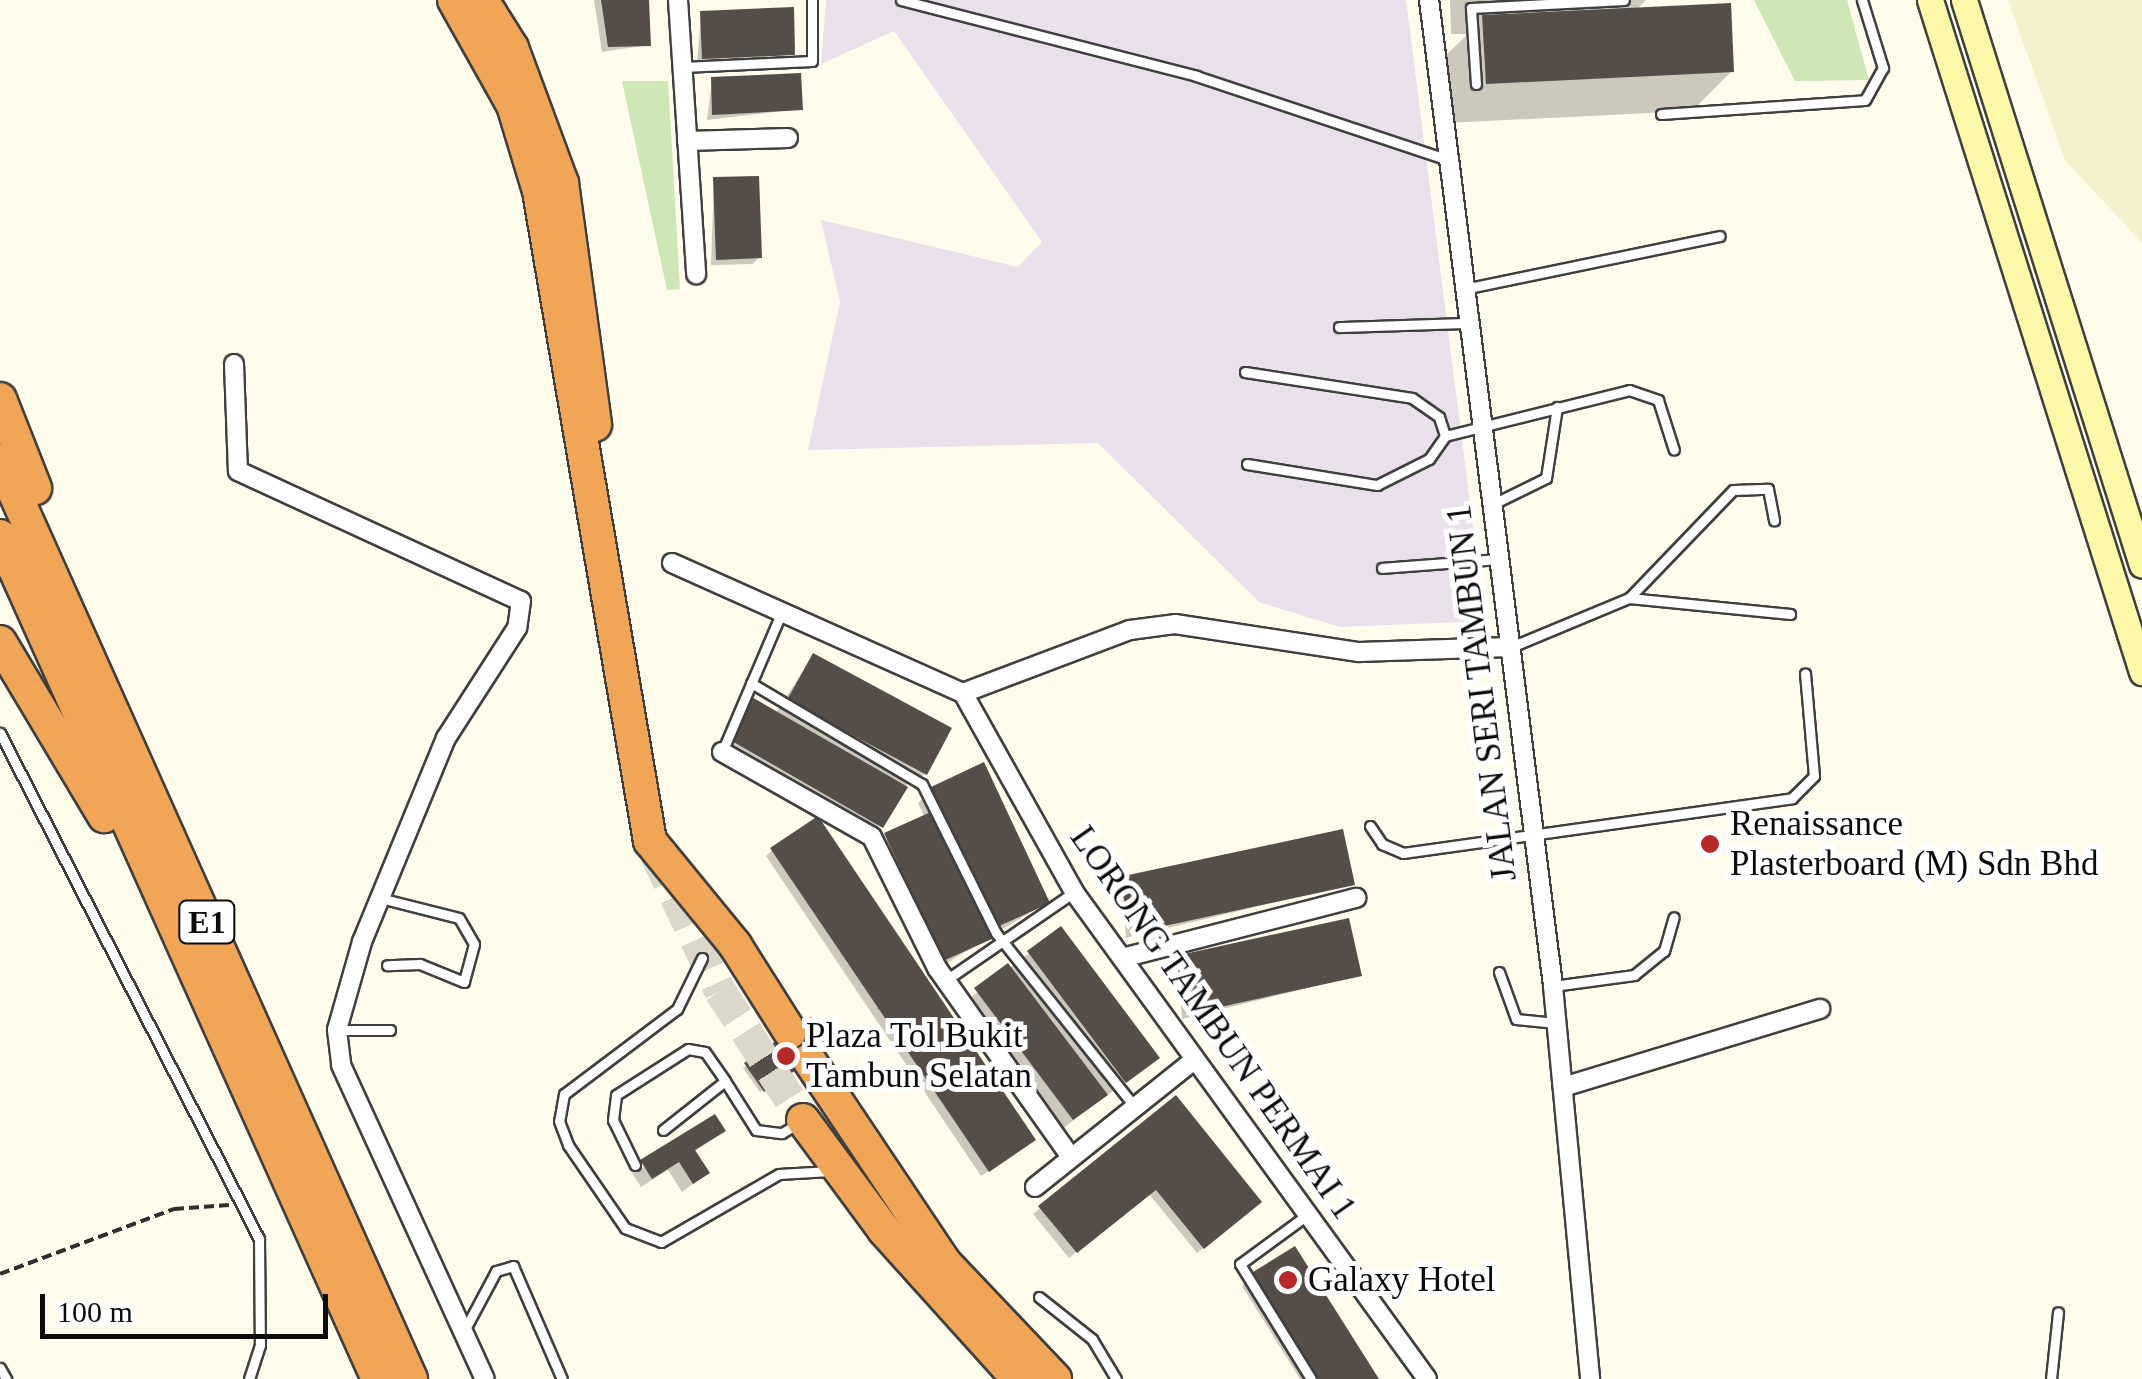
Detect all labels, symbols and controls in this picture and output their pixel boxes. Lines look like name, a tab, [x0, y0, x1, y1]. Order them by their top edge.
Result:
street label: JALAN SERI TAMBUN 1	[1438, 502, 1526, 884]
place label: Renaissance Plasterboard (M) Sdn Bhd	[1730, 803, 2098, 885]
street label: LORONG TAMBUN PERMAI 1	[1061, 818, 1365, 1228]
marker: Renaissance Plasterboard (M) Sdn Bhd	[1699, 833, 1721, 855]
road number: E1	[177, 895, 237, 949]
place label: Plaza Tol Bukit Tambun Selatan	[806, 1015, 1032, 1097]
marker: Plaza Tol Bukit Tambun Selatan	[775, 1045, 797, 1067]
place label: Galaxy Hotel	[1308, 1259, 1496, 1301]
marker: Galaxy Hotel	[1277, 1269, 1299, 1291]
scale bar	[45, 1274, 332, 1336]
text: 100 m	[57, 1295, 133, 1328]

